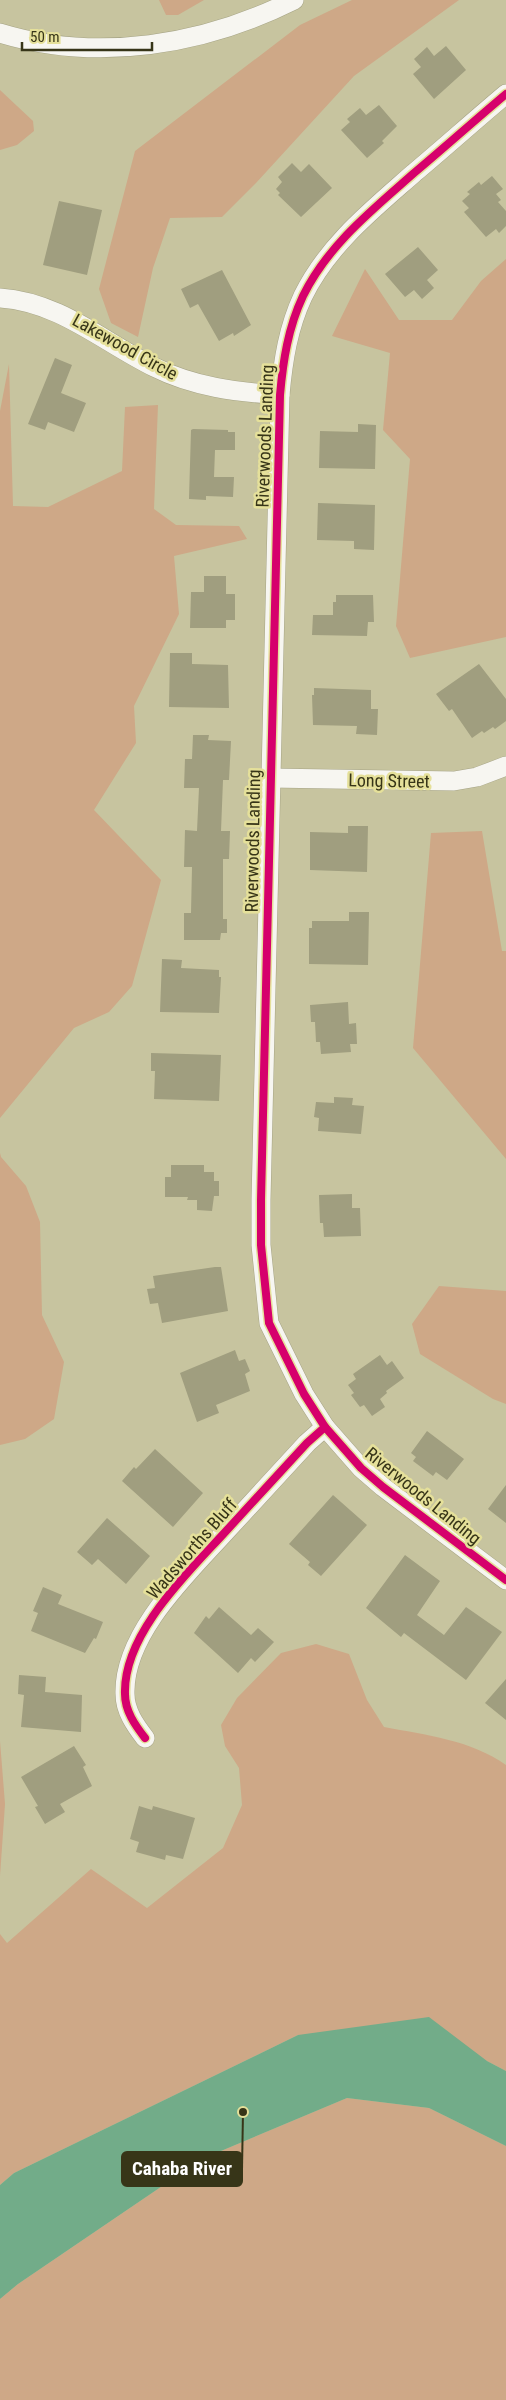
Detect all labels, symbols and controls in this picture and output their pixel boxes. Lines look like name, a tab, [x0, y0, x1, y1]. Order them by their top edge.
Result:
scale bar	[22, 20, 152, 52]
text: 50 m	[30, 28, 60, 46]
street label: Lakewood Circle	[69, 309, 181, 384]
street label: Riverwoods Landing	[252, 364, 277, 508]
street label: Riverwoods Landing	[241, 769, 264, 913]
street label: Long Street	[348, 769, 430, 792]
street label: Riverwoods Landing	[361, 1442, 485, 1549]
street label: Wadsworths Bluff	[142, 1494, 241, 1603]
callout: Cahaba River	[122, 2152, 242, 2186]
text: Cahaba River	[132, 2157, 232, 2180]

